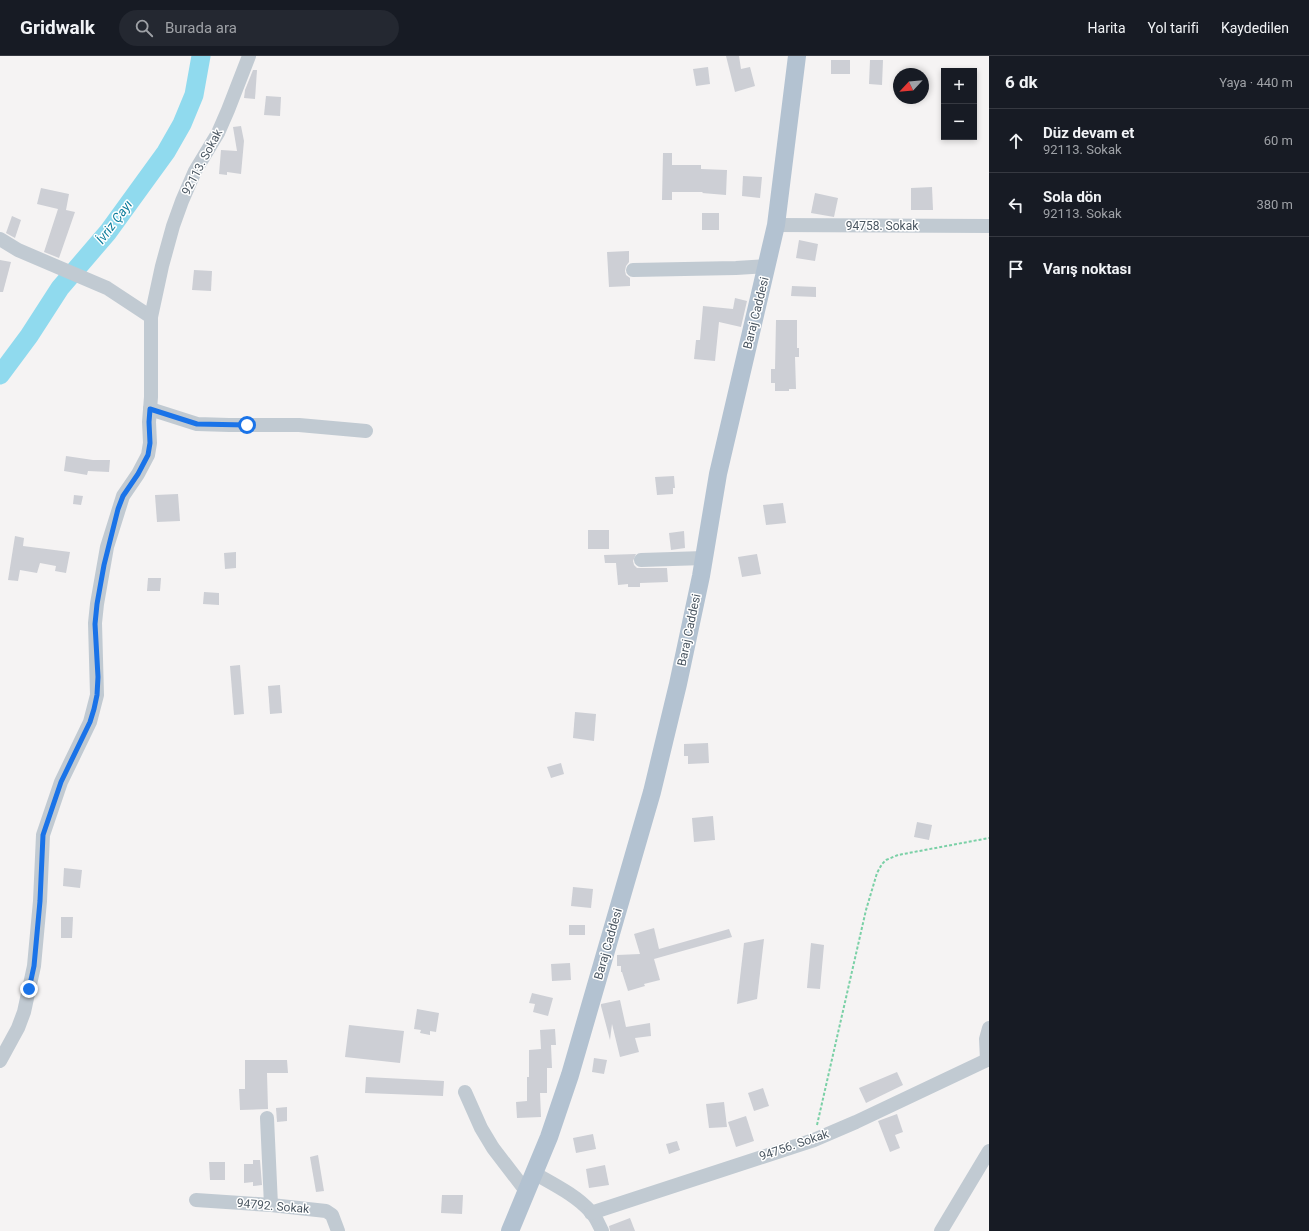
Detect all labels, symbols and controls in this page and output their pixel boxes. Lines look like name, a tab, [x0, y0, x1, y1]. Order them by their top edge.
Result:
search box	[119, 10, 399, 46]
text: Gridwalk	[20, 16, 95, 39]
icon: search	[133, 17, 155, 39]
text: Burada ara	[165, 19, 237, 37]
text: Harita	[1088, 20, 1126, 36]
text: Yol tarifi	[1148, 20, 1199, 36]
text: Kaydedilen	[1221, 20, 1289, 36]
north arrow	[893, 68, 929, 104]
map controls	[941, 68, 977, 140]
button: +	[941, 68, 977, 104]
text: 6 dk	[1005, 72, 1038, 92]
text: Yaya · 440 m	[1219, 75, 1293, 90]
button: −	[941, 104, 977, 140]
text: Düz devam et	[1043, 124, 1134, 142]
street label: 92113. Sokak	[179, 126, 226, 197]
icon: ahead	[1005, 130, 1027, 152]
text: 60 m	[1264, 133, 1293, 148]
text: 92113. Sokak	[1043, 142, 1122, 157]
text: Sola dön	[1043, 188, 1102, 206]
icon: left	[1005, 194, 1027, 216]
water label: İvriz Çayı	[93, 197, 135, 247]
text: 380 m	[1256, 197, 1293, 212]
text: 92113. Sokak	[1043, 206, 1122, 221]
street label: 94758. Sokak	[846, 219, 919, 233]
icon: arrive	[1005, 258, 1027, 280]
text: Varış noktası	[1043, 260, 1131, 278]
street label: Baraj Caddesi	[740, 276, 772, 350]
route start	[238, 416, 256, 434]
street label: Baraj Caddesi	[675, 592, 704, 667]
street label: Baraj Caddesi	[591, 907, 625, 981]
route end	[20, 980, 38, 998]
street label: 94756. Sokak	[757, 1126, 831, 1163]
street label: 94792. Sokak	[236, 1196, 311, 1216]

